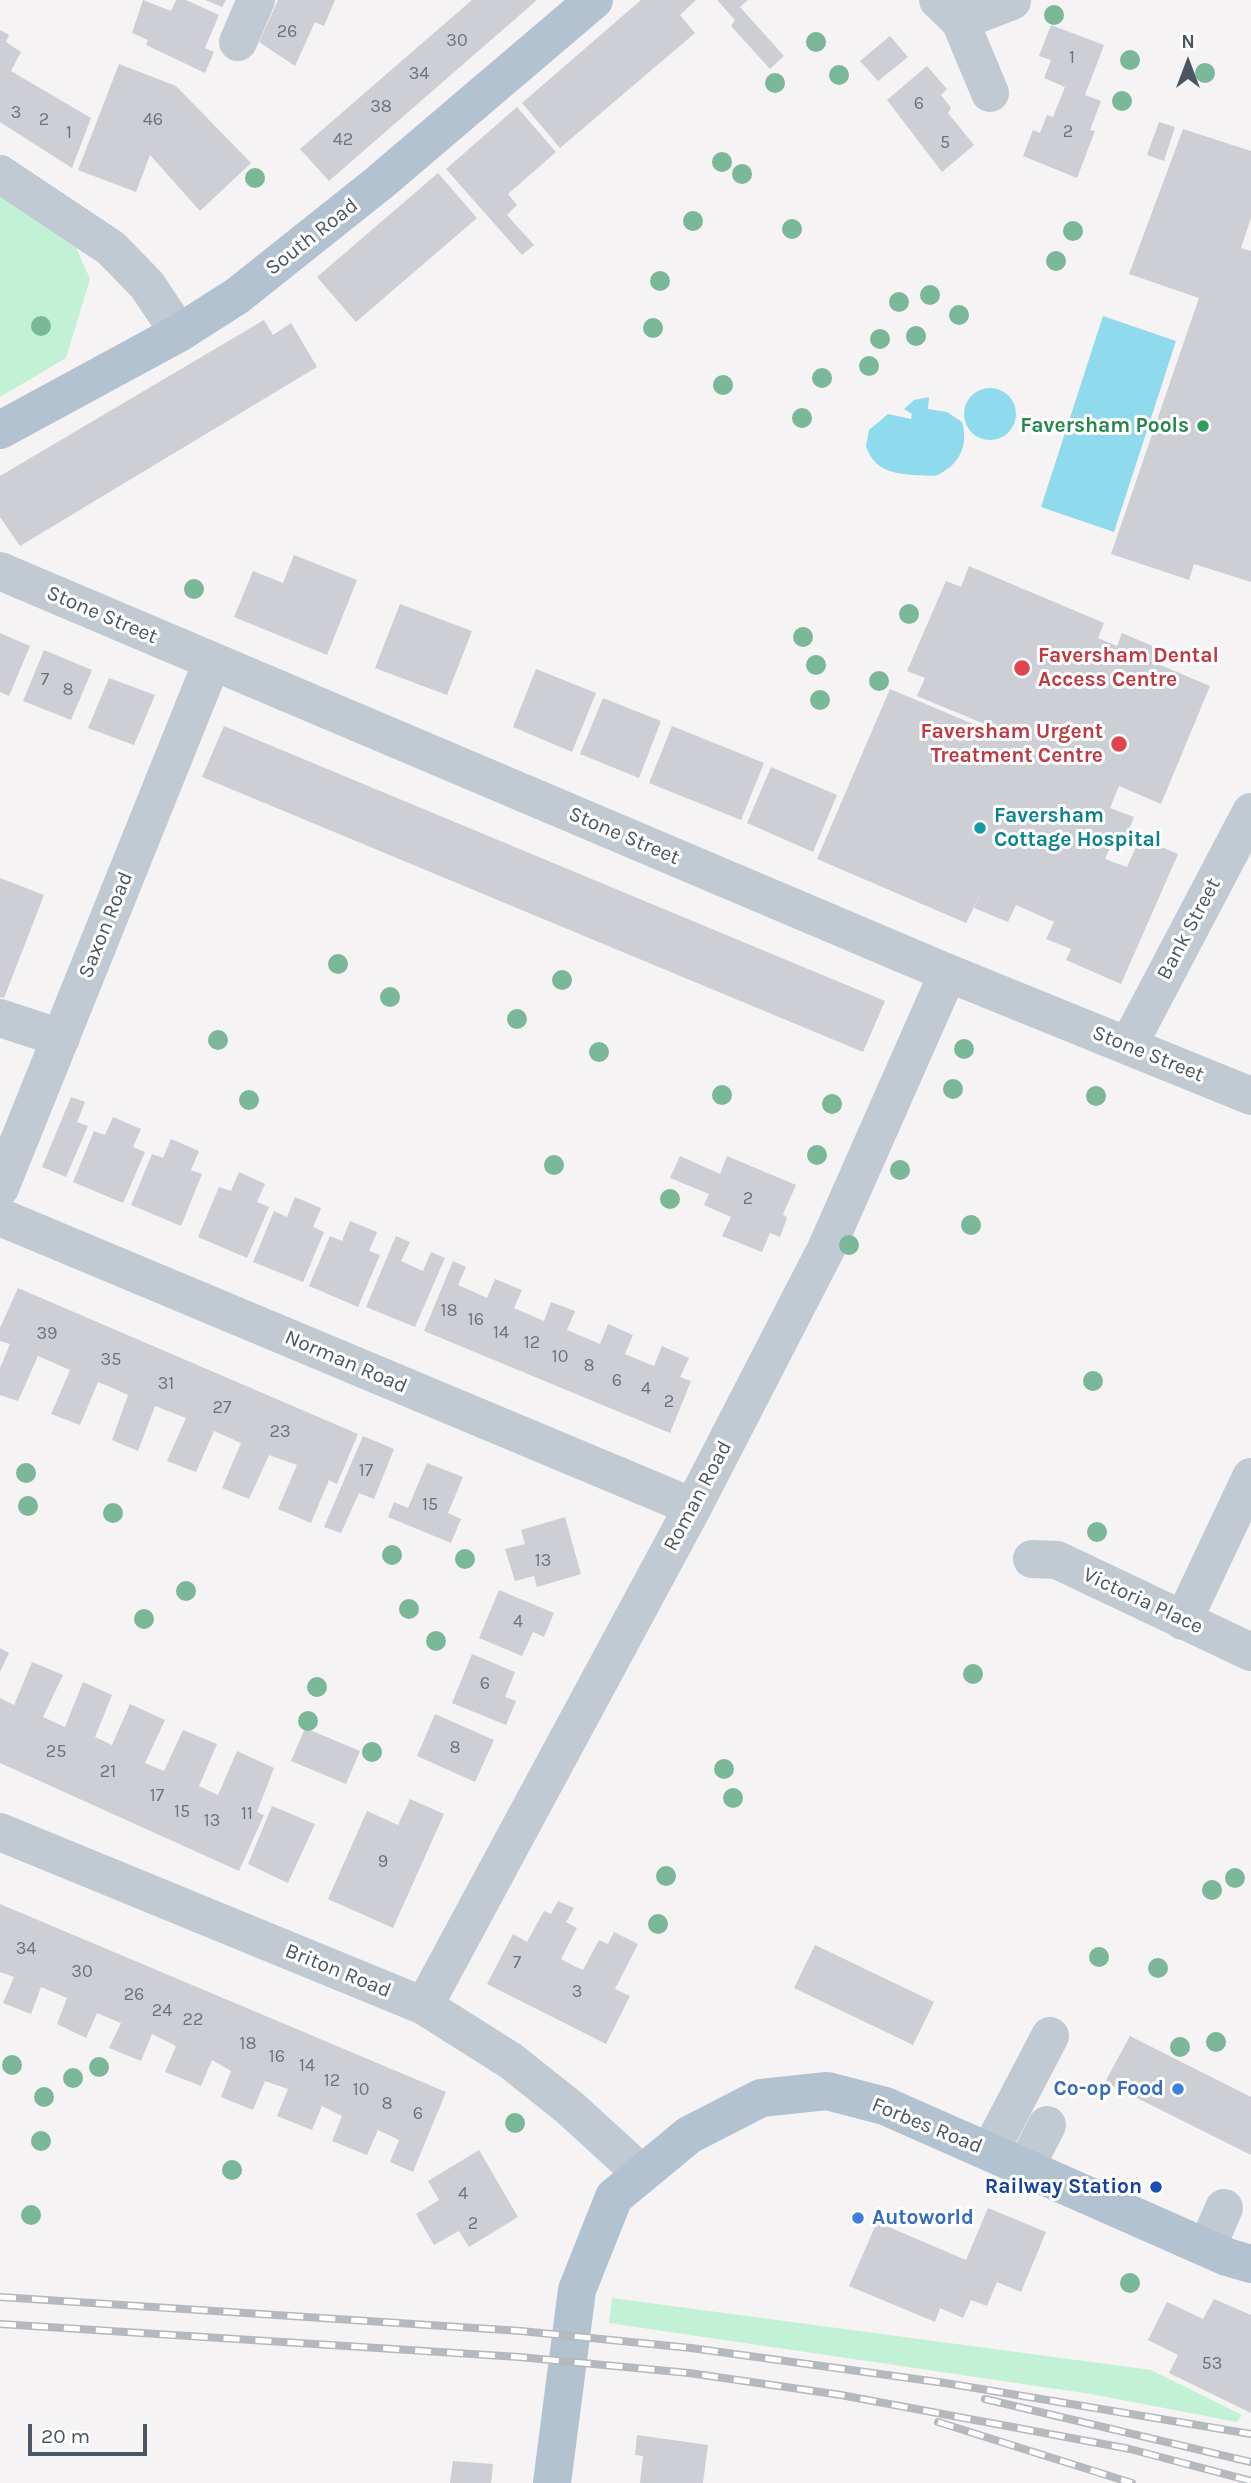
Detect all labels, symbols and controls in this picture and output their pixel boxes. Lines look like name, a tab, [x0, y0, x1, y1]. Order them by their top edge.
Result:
house number: 26	[277, 21, 297, 43]
north arrow	[1153, 28, 1223, 98]
house number: 30	[446, 30, 468, 52]
text: N	[1181, 31, 1195, 53]
house number: 1	[1069, 47, 1075, 69]
house number: 34	[409, 63, 429, 85]
house number: 6	[914, 93, 924, 115]
house number: 38	[370, 96, 392, 118]
house number: 3	[11, 102, 21, 124]
house number: 2	[39, 109, 49, 131]
house number: 46	[143, 109, 163, 131]
house number: 2	[1063, 121, 1073, 143]
house number: 1	[66, 122, 72, 144]
house number: 42	[333, 129, 353, 151]
house number: 5	[940, 132, 950, 154]
street label: South Road	[261, 193, 363, 281]
place label: Faversham Pools	[1020, 413, 1189, 439]
marker: Faversham Pools	[1195, 418, 1211, 434]
street label: Stone Street	[43, 580, 161, 650]
place label: Faversham Dental Access Centre	[1038, 643, 1219, 693]
marker: Faversham Dental Access Centre	[1012, 658, 1032, 678]
house number: 7	[41, 669, 49, 691]
house number: 8	[62, 679, 74, 701]
place label: Faversham Urgent Treatment Centre	[920, 719, 1103, 769]
marker: Faversham Urgent Treatment Centre	[1109, 734, 1129, 754]
street label: Stone Street	[565, 801, 683, 871]
place label: Faversham Cottage Hospital	[994, 803, 1161, 853]
marker: Faversham Cottage Hospital	[972, 820, 988, 836]
street label: Saxon Road	[73, 868, 139, 982]
street label: Bank Street	[1152, 874, 1226, 984]
street label: Stone Street	[1089, 1020, 1207, 1088]
house number: 2	[743, 1188, 753, 1210]
house number: 18	[440, 1300, 458, 1322]
house number: 16	[468, 1309, 484, 1331]
house number: 14	[493, 1322, 509, 1344]
house number: 39	[36, 1323, 58, 1345]
street label: Norman Road	[281, 1325, 411, 1399]
house number: 12	[524, 1332, 540, 1354]
house number: 10	[552, 1346, 568, 1368]
house number: 35	[101, 1349, 121, 1371]
house number: 8	[583, 1355, 595, 1377]
house number: 6	[612, 1370, 622, 1392]
house number: 31	[158, 1373, 174, 1395]
house number: 4	[641, 1378, 651, 1400]
house number: 2	[664, 1391, 674, 1413]
house number: 27	[213, 1397, 231, 1419]
house number: 23	[269, 1421, 291, 1443]
street label: Roman Road	[658, 1436, 738, 1556]
house number: 17	[359, 1460, 373, 1482]
house number: 15	[422, 1494, 438, 1516]
house number: 13	[535, 1550, 551, 1572]
street label: Victoria Place	[1079, 1562, 1207, 1640]
house number: 4	[513, 1611, 523, 1633]
house number: 6	[480, 1673, 490, 1695]
house number: 8	[449, 1737, 461, 1759]
house number: 25	[46, 1741, 66, 1763]
house number: 21	[100, 1761, 116, 1783]
house number: 17	[150, 1785, 164, 1807]
house number: 15	[174, 1801, 190, 1823]
house number: 11	[241, 1803, 253, 1825]
house number: 13	[204, 1810, 220, 1832]
house number: 9	[378, 1851, 388, 1873]
house number: 34	[16, 1938, 36, 1960]
street label: Briton Road	[281, 1938, 395, 2004]
house number: 7	[513, 1952, 521, 1974]
house number: 30	[71, 1961, 93, 1983]
house number: 3	[572, 1981, 582, 2003]
house number: 26	[124, 1984, 144, 2006]
house number: 24	[152, 2000, 172, 2022]
house number: 22	[183, 2009, 203, 2031]
house number: 18	[239, 2033, 257, 2055]
house number: 16	[269, 2046, 285, 2068]
house number: 14	[299, 2055, 315, 2077]
house number: 12	[324, 2070, 340, 2092]
place label: Co-op Food	[1053, 2076, 1164, 2102]
house number: 10	[353, 2079, 369, 2101]
marker: Co-op Food	[1170, 2081, 1186, 2097]
street label: Forbes Road	[868, 2092, 986, 2160]
house number: 8	[381, 2093, 393, 2115]
house number: 6	[413, 2103, 423, 2125]
place label: Railway Station	[985, 2174, 1142, 2200]
marker: Railway Station	[1148, 2179, 1164, 2195]
house number: 4	[458, 2183, 468, 2205]
place label: Autoworld	[872, 2205, 974, 2231]
marker: Autoworld	[850, 2210, 866, 2226]
house number: 2	[468, 2213, 478, 2235]
house number: 53	[1202, 2353, 1222, 2375]
scale bar	[32, 2410, 150, 2454]
text: 20 m	[41, 2424, 90, 2448]

